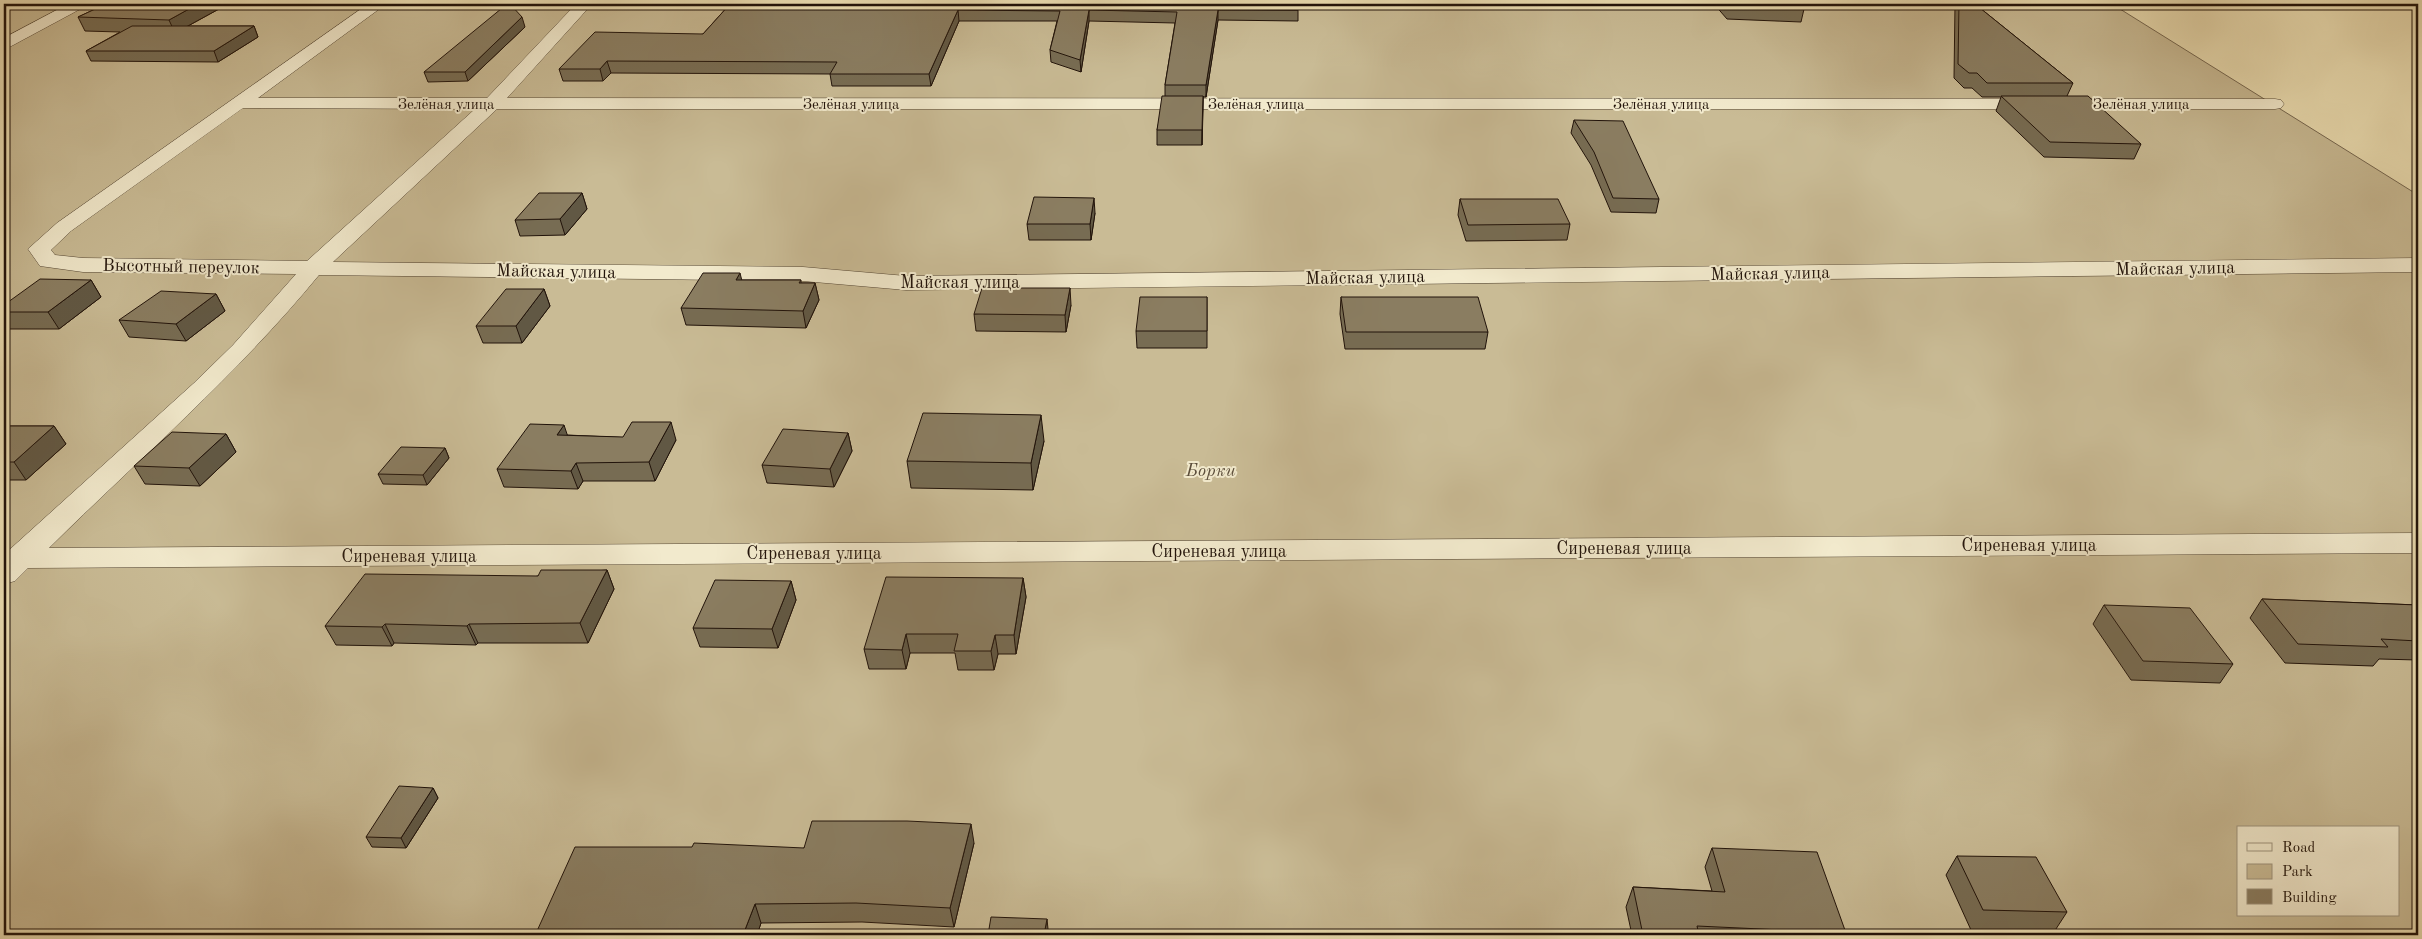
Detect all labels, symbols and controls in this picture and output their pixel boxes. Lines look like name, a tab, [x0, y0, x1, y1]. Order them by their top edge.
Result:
street label: Зелёная улица	[398, 98, 495, 113]
street label: Зелёная улица	[803, 98, 900, 113]
street label: Зелёная улица	[1208, 98, 1305, 113]
street label: Зелёная улица	[1613, 98, 1710, 113]
street label: Зелёная улица	[2093, 98, 2190, 113]
street label: Высотный переулок	[102, 257, 260, 277]
street label: Майская улица	[2115, 259, 2235, 279]
street label: Майская улица	[496, 262, 616, 282]
street label: Майская улица	[1710, 264, 1830, 284]
street label: Майская улица	[1305, 268, 1425, 288]
street label: Майская улица	[900, 274, 1020, 292]
park label: Борки	[1185, 462, 1236, 480]
street label: Сиреневая улица	[1961, 537, 2097, 555]
street label: Сиреневая улица	[1556, 540, 1692, 558]
street label: Сиреневая улица	[1151, 543, 1287, 561]
street label: Сиреневая улица	[746, 545, 882, 563]
street label: Сиреневая улица	[341, 548, 477, 566]
legend	[2237, 826, 2400, 916]
text: Road	[2282, 841, 2316, 856]
text: Park	[2282, 865, 2313, 880]
text: Building	[2282, 891, 2337, 906]

